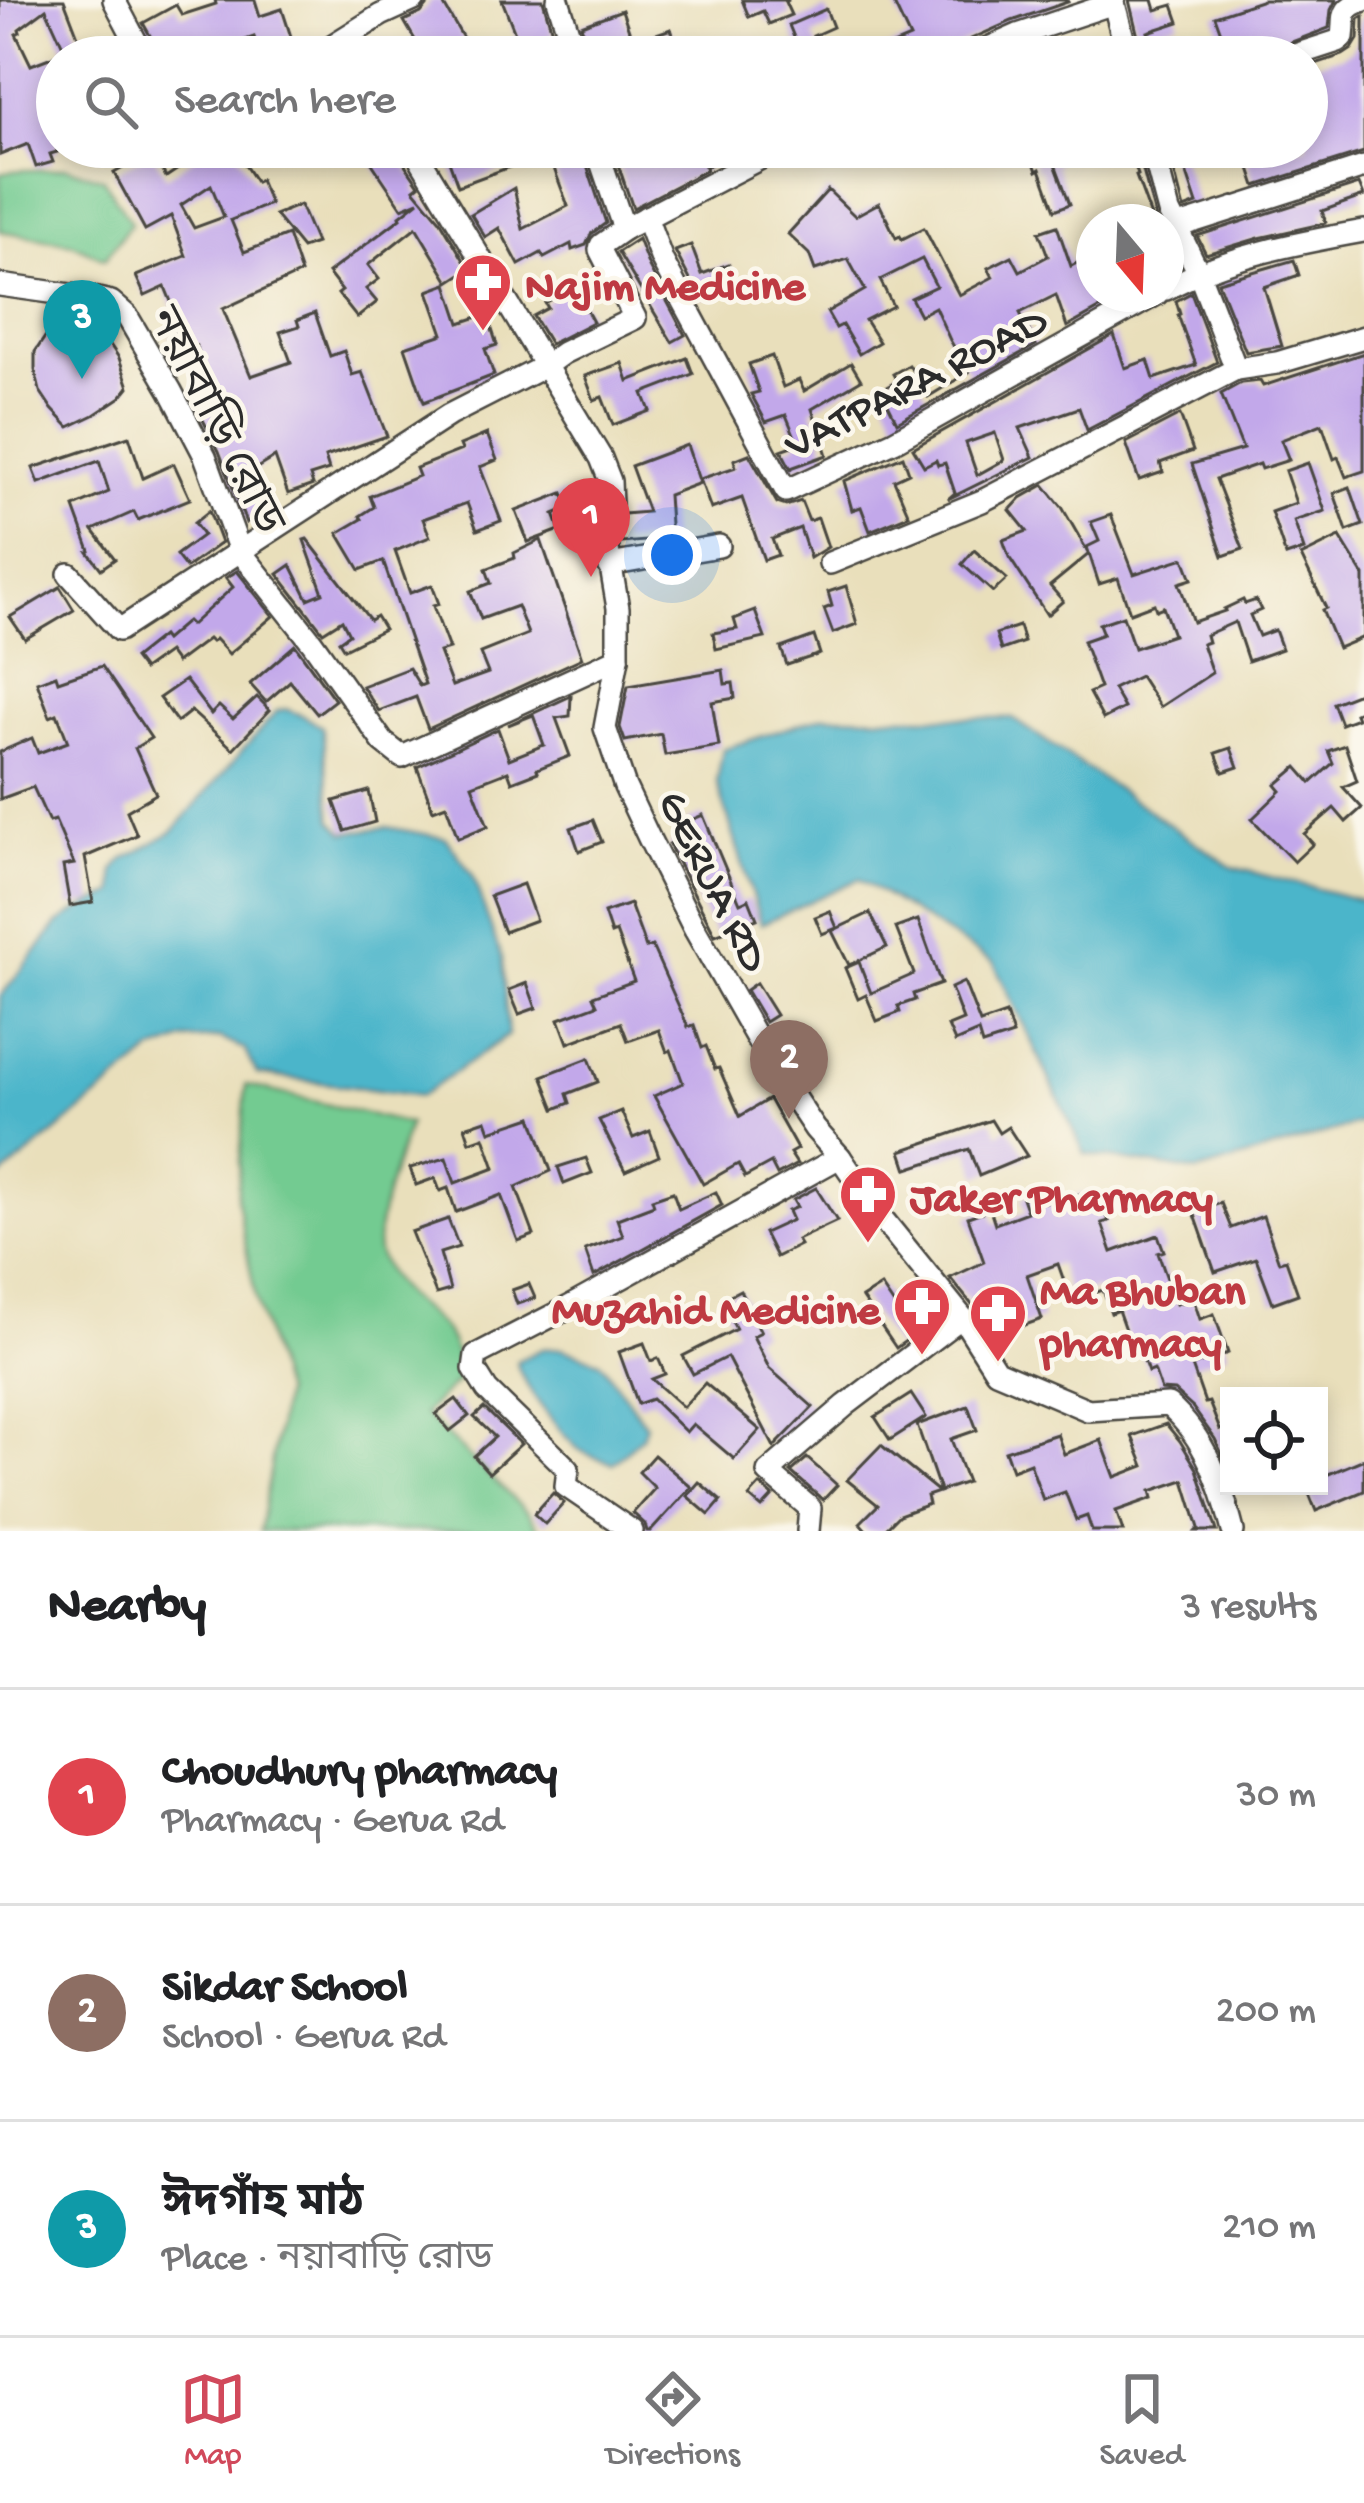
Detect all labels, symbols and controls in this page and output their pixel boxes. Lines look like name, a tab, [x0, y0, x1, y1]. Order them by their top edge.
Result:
search box	[36, 36, 1328, 168]
icon: search	[78, 69, 144, 135]
text: Search here	[174, 76, 396, 129]
north arrow	[1076, 204, 1184, 312]
pharmacy icon: Najim Medicine	[452, 251, 514, 333]
place label: Najim Medicine	[525, 263, 807, 316]
pin: 3	[43, 280, 121, 379]
street label: নয়াবাড়ি রোড	[132, 296, 298, 546]
street label: VATPARA ROAD	[776, 296, 1058, 475]
pin: 1	[552, 478, 630, 577]
your location	[642, 525, 702, 585]
street label: GERUA RD	[642, 783, 779, 982]
pin: 2	[750, 1020, 828, 1119]
pharmacy icon: Jaker Pharmacy	[837, 1163, 899, 1245]
place label: Jaker Pharmacy	[909, 1175, 1214, 1228]
place label: Ma Bhuban pharmacy	[1038, 1268, 1246, 1373]
pharmacy icon: Muzahid Medicine	[891, 1275, 953, 1357]
pharmacy icon: Ma Bhuban pharmacy	[967, 1282, 1029, 1364]
place label: Muzahid Medicine	[552, 1287, 882, 1340]
map controls	[1220, 1387, 1328, 1495]
button: locate	[1220, 1387, 1328, 1495]
text: Nearby	[48, 1579, 206, 1639]
text: 3 results	[1181, 1586, 1316, 1632]
text: Choudhury pharmacy	[162, 1747, 557, 1800]
text: 1	[79, 1774, 95, 1820]
text: 30 m	[1237, 1774, 1316, 1820]
text: Pharmacy · Gerua Rd	[162, 1800, 503, 1846]
text: Sikdar School	[162, 1963, 408, 2016]
text: 2	[77, 1990, 97, 2036]
text: 200 m	[1216, 1990, 1316, 2036]
text: School · Gerua Rd	[162, 2016, 445, 2062]
text: ঈদগাঁহ মাঠ	[162, 2179, 363, 2232]
text: 3	[77, 2206, 97, 2252]
text: 210 m	[1222, 2206, 1316, 2252]
text: Place · নয়াবাড়ি রোড	[162, 2238, 493, 2284]
tab: Map	[180, 2366, 246, 2476]
tab: Directions	[606, 2366, 740, 2476]
tab: Saved	[1100, 2366, 1184, 2476]

